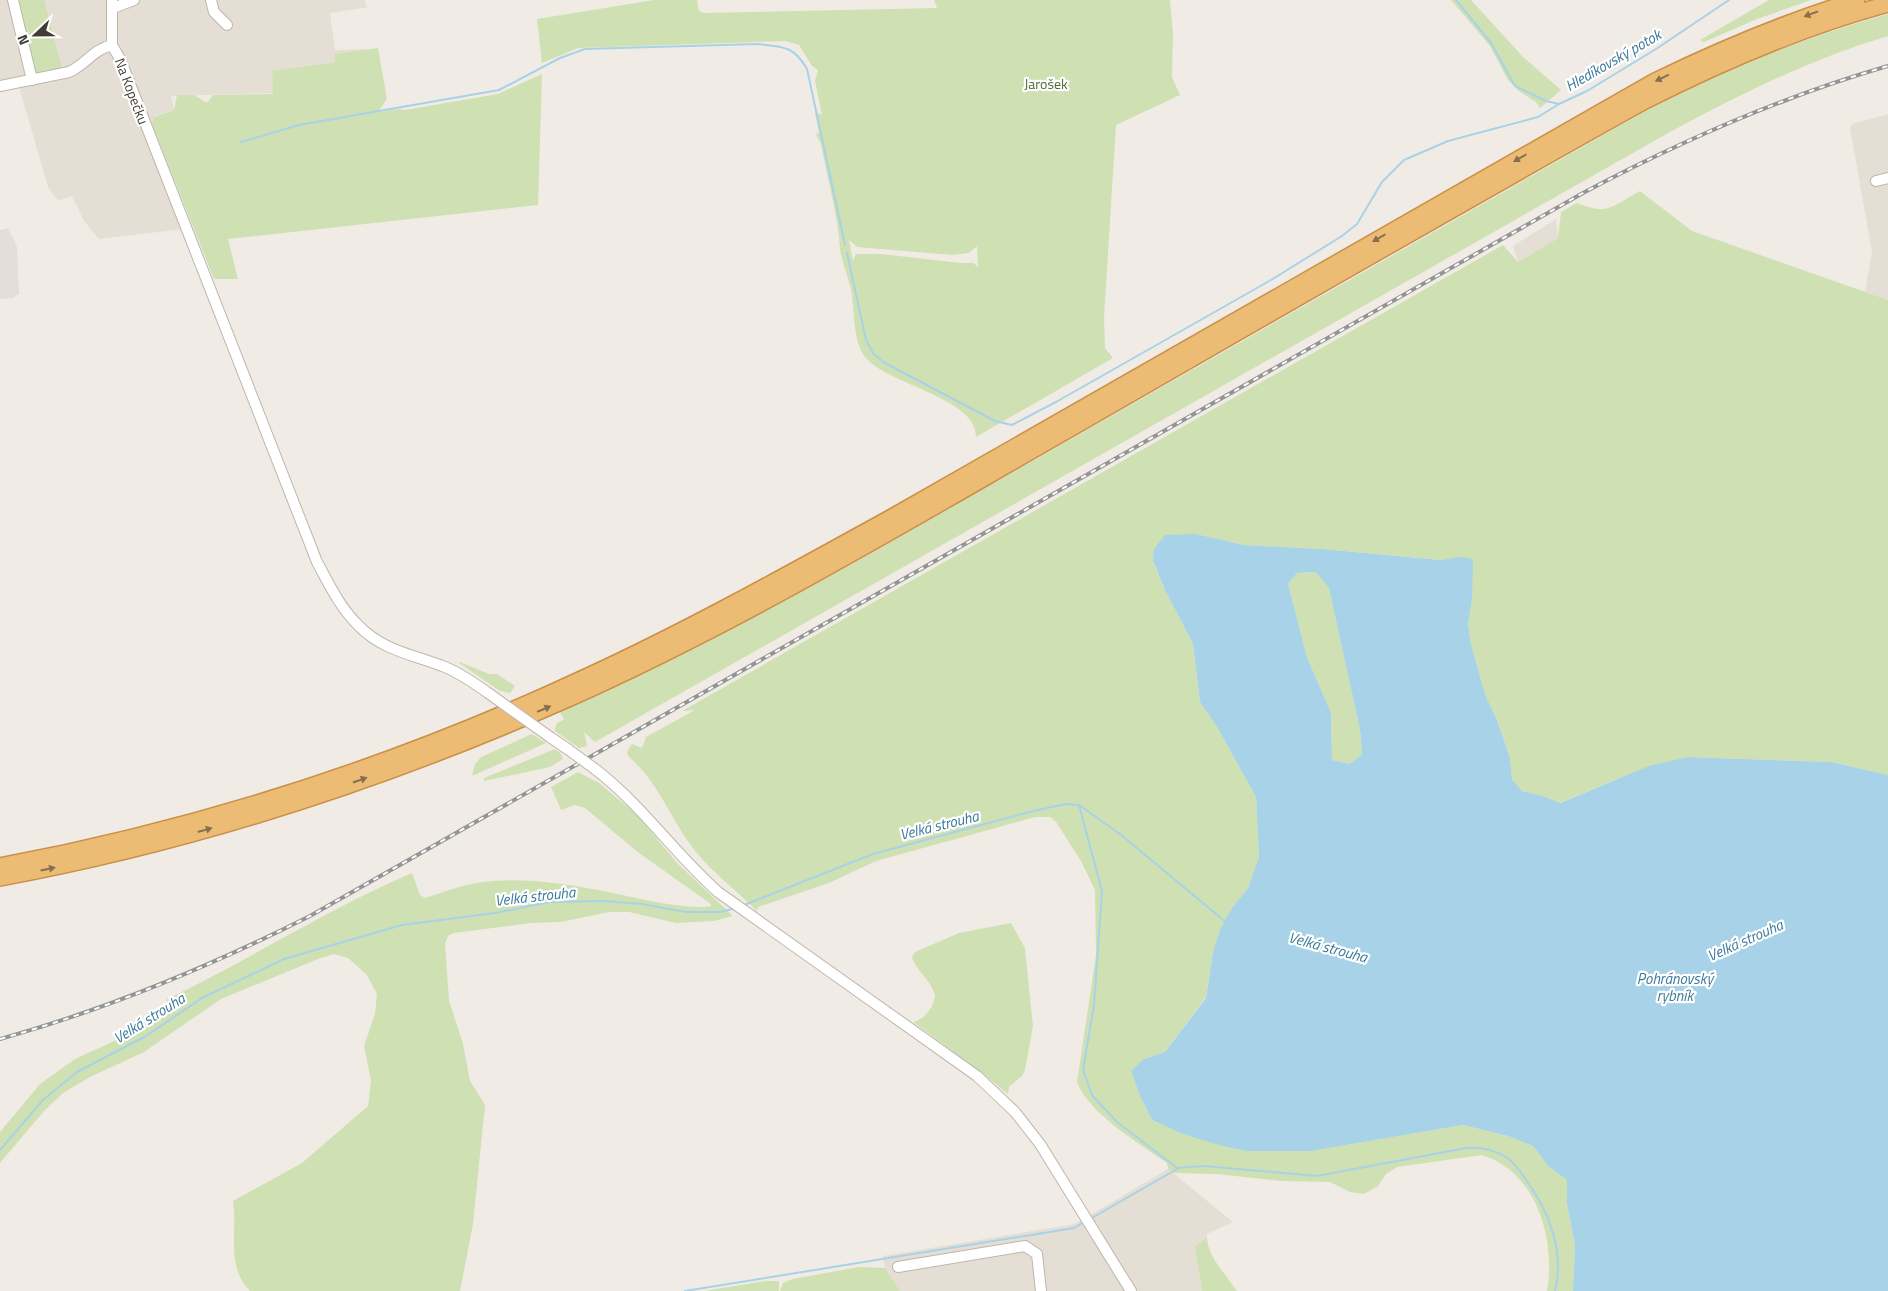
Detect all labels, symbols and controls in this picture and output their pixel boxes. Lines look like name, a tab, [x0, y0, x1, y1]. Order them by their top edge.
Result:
north arrow	[10, 10, 60, 60]
one-way arrow	[1803, 10, 1818, 18]
water label: Hledíkovský potok	[1561, 22, 1667, 97]
text: N	[11, 32, 34, 48]
street label: Na Kopečku	[110, 55, 154, 127]
park label: Jarošek	[1024, 73, 1068, 94]
one-way arrow	[1654, 74, 1669, 82]
one-way arrow	[1513, 153, 1526, 162]
one-way arrow	[1371, 234, 1386, 242]
one-way arrow	[537, 704, 551, 712]
one-way arrow	[353, 776, 368, 784]
water label: Velká strouha	[897, 804, 982, 846]
one-way arrow	[198, 825, 213, 833]
one-way arrow	[40, 864, 56, 872]
water label: Velká strouha	[494, 880, 578, 912]
water label: Velká strouha	[1703, 912, 1788, 967]
water label: Velká strouha	[1286, 925, 1371, 969]
water label: Pohránovský rybník	[1637, 967, 1715, 1007]
water label: Velká strouha	[109, 986, 191, 1049]

